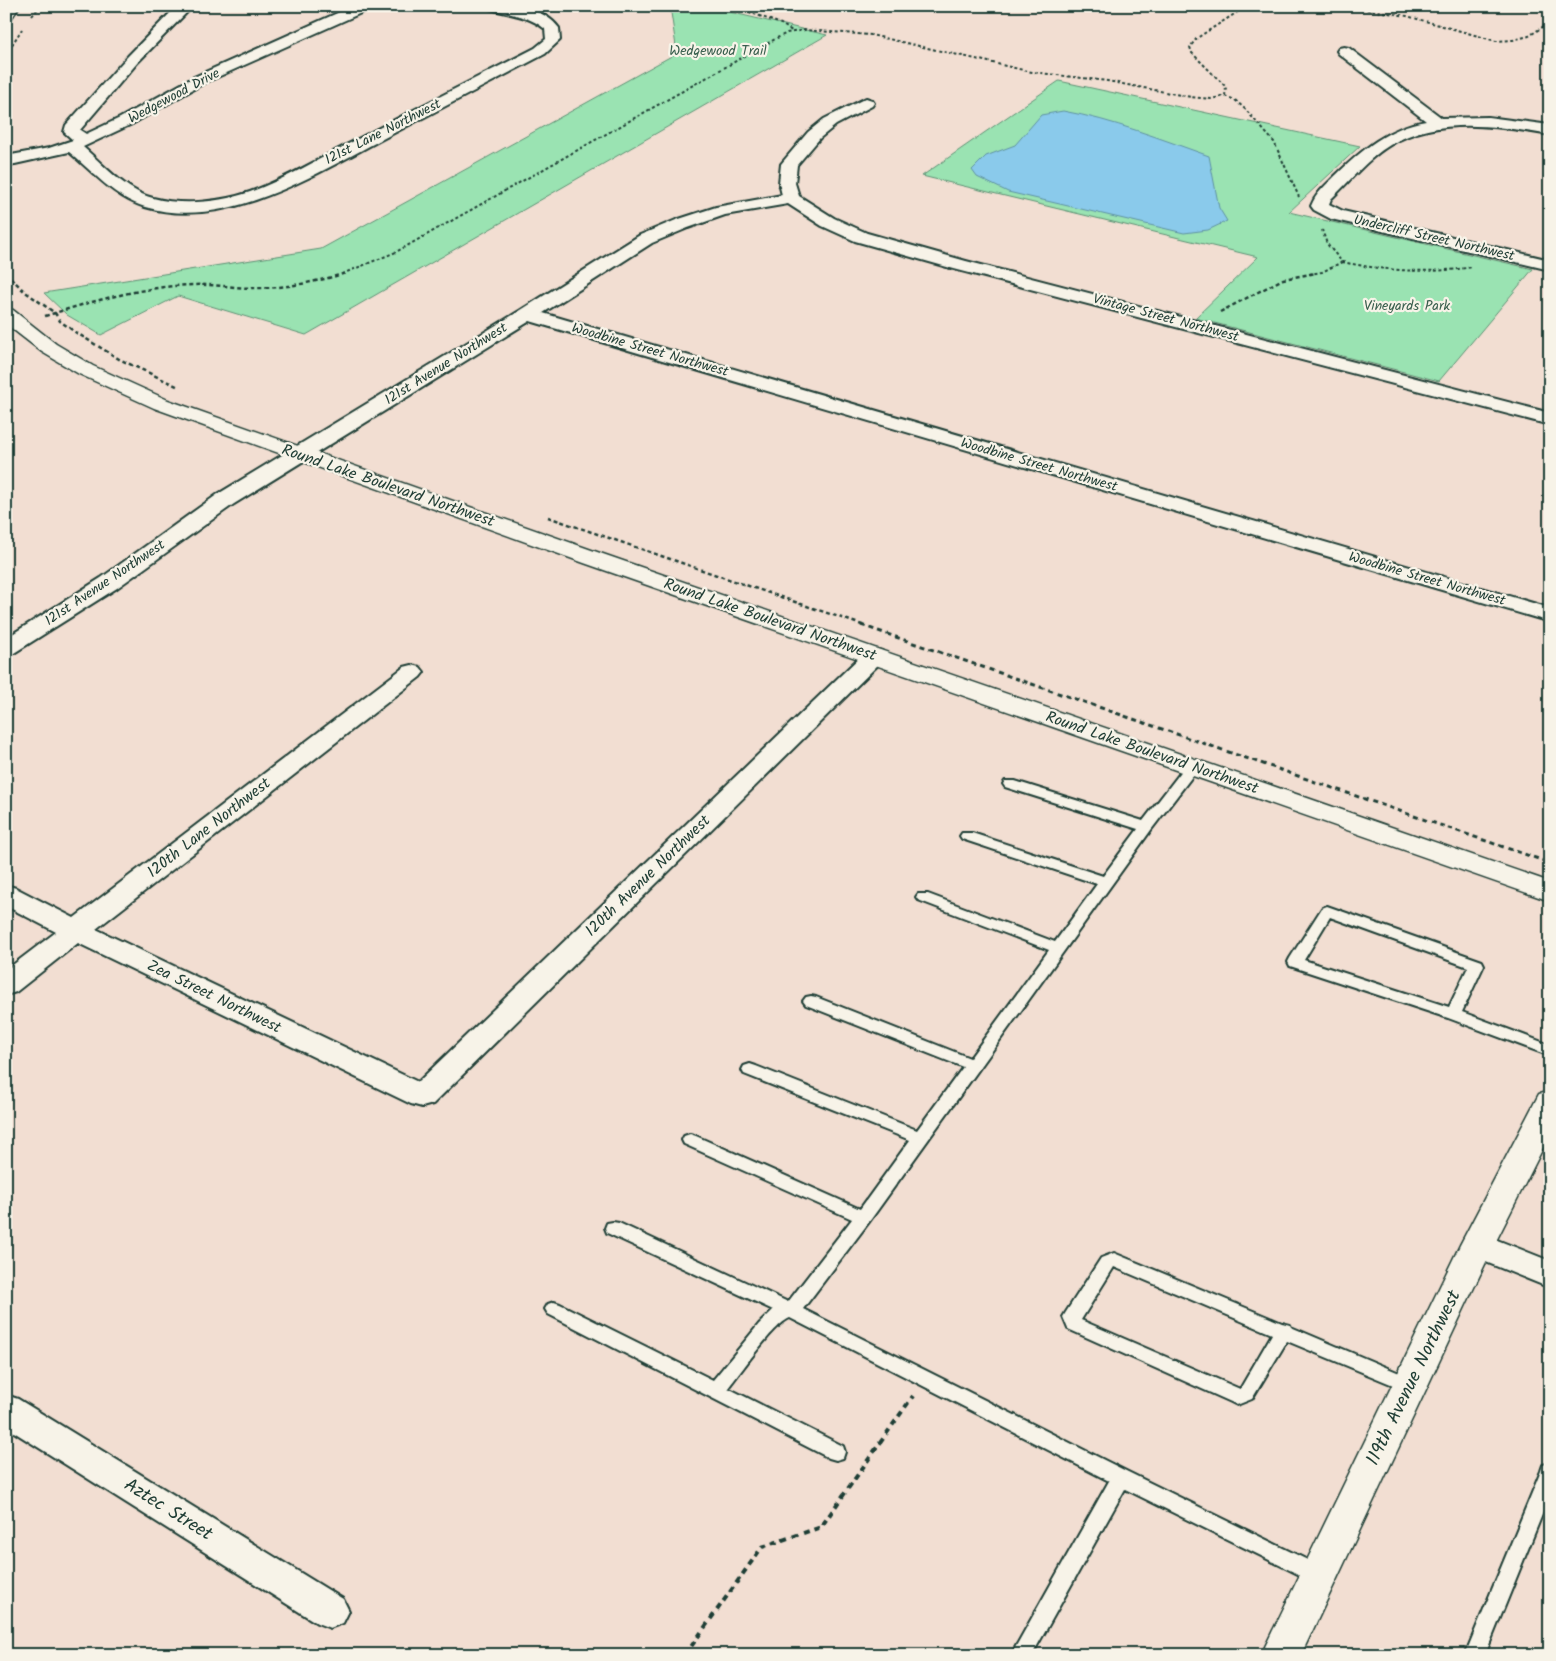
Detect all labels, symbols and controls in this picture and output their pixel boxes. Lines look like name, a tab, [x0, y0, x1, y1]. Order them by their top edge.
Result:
park label: Wedgewood Trail	[669, 40, 767, 62]
street label: Wedgewood Drive	[124, 62, 224, 129]
street label: 121st Lane Northwest	[321, 93, 446, 171]
street label: Undercliff Street Northwest	[1351, 209, 1517, 267]
street label: Vintage Street Northwest	[1091, 288, 1242, 348]
park label: Vineyards Park	[1364, 295, 1451, 317]
street label: 121st Avenue Northwest	[380, 317, 512, 411]
street label: Woodbine Street Northwest	[569, 317, 732, 383]
street label: Woodbine Street Northwest	[958, 432, 1121, 498]
street label: Round Lake Boulevard Northwest	[278, 438, 499, 535]
street label: 121st Avenue Northwest	[40, 534, 170, 632]
street label: Woodbine Street Northwest	[1346, 546, 1509, 612]
street label: Round Lake Boulevard Northwest	[660, 572, 881, 669]
street label: Round Lake Boulevard Northwest	[1042, 705, 1263, 802]
street label: 120th Lane Northwest	[142, 771, 277, 884]
street label: 120th Avenue Northwest	[580, 809, 717, 943]
street label: Zea Street Northwest	[142, 954, 286, 1041]
street label: 119th Avenue Northwest	[1358, 1285, 1470, 1471]
street label: Aztec Street	[118, 1471, 219, 1550]

